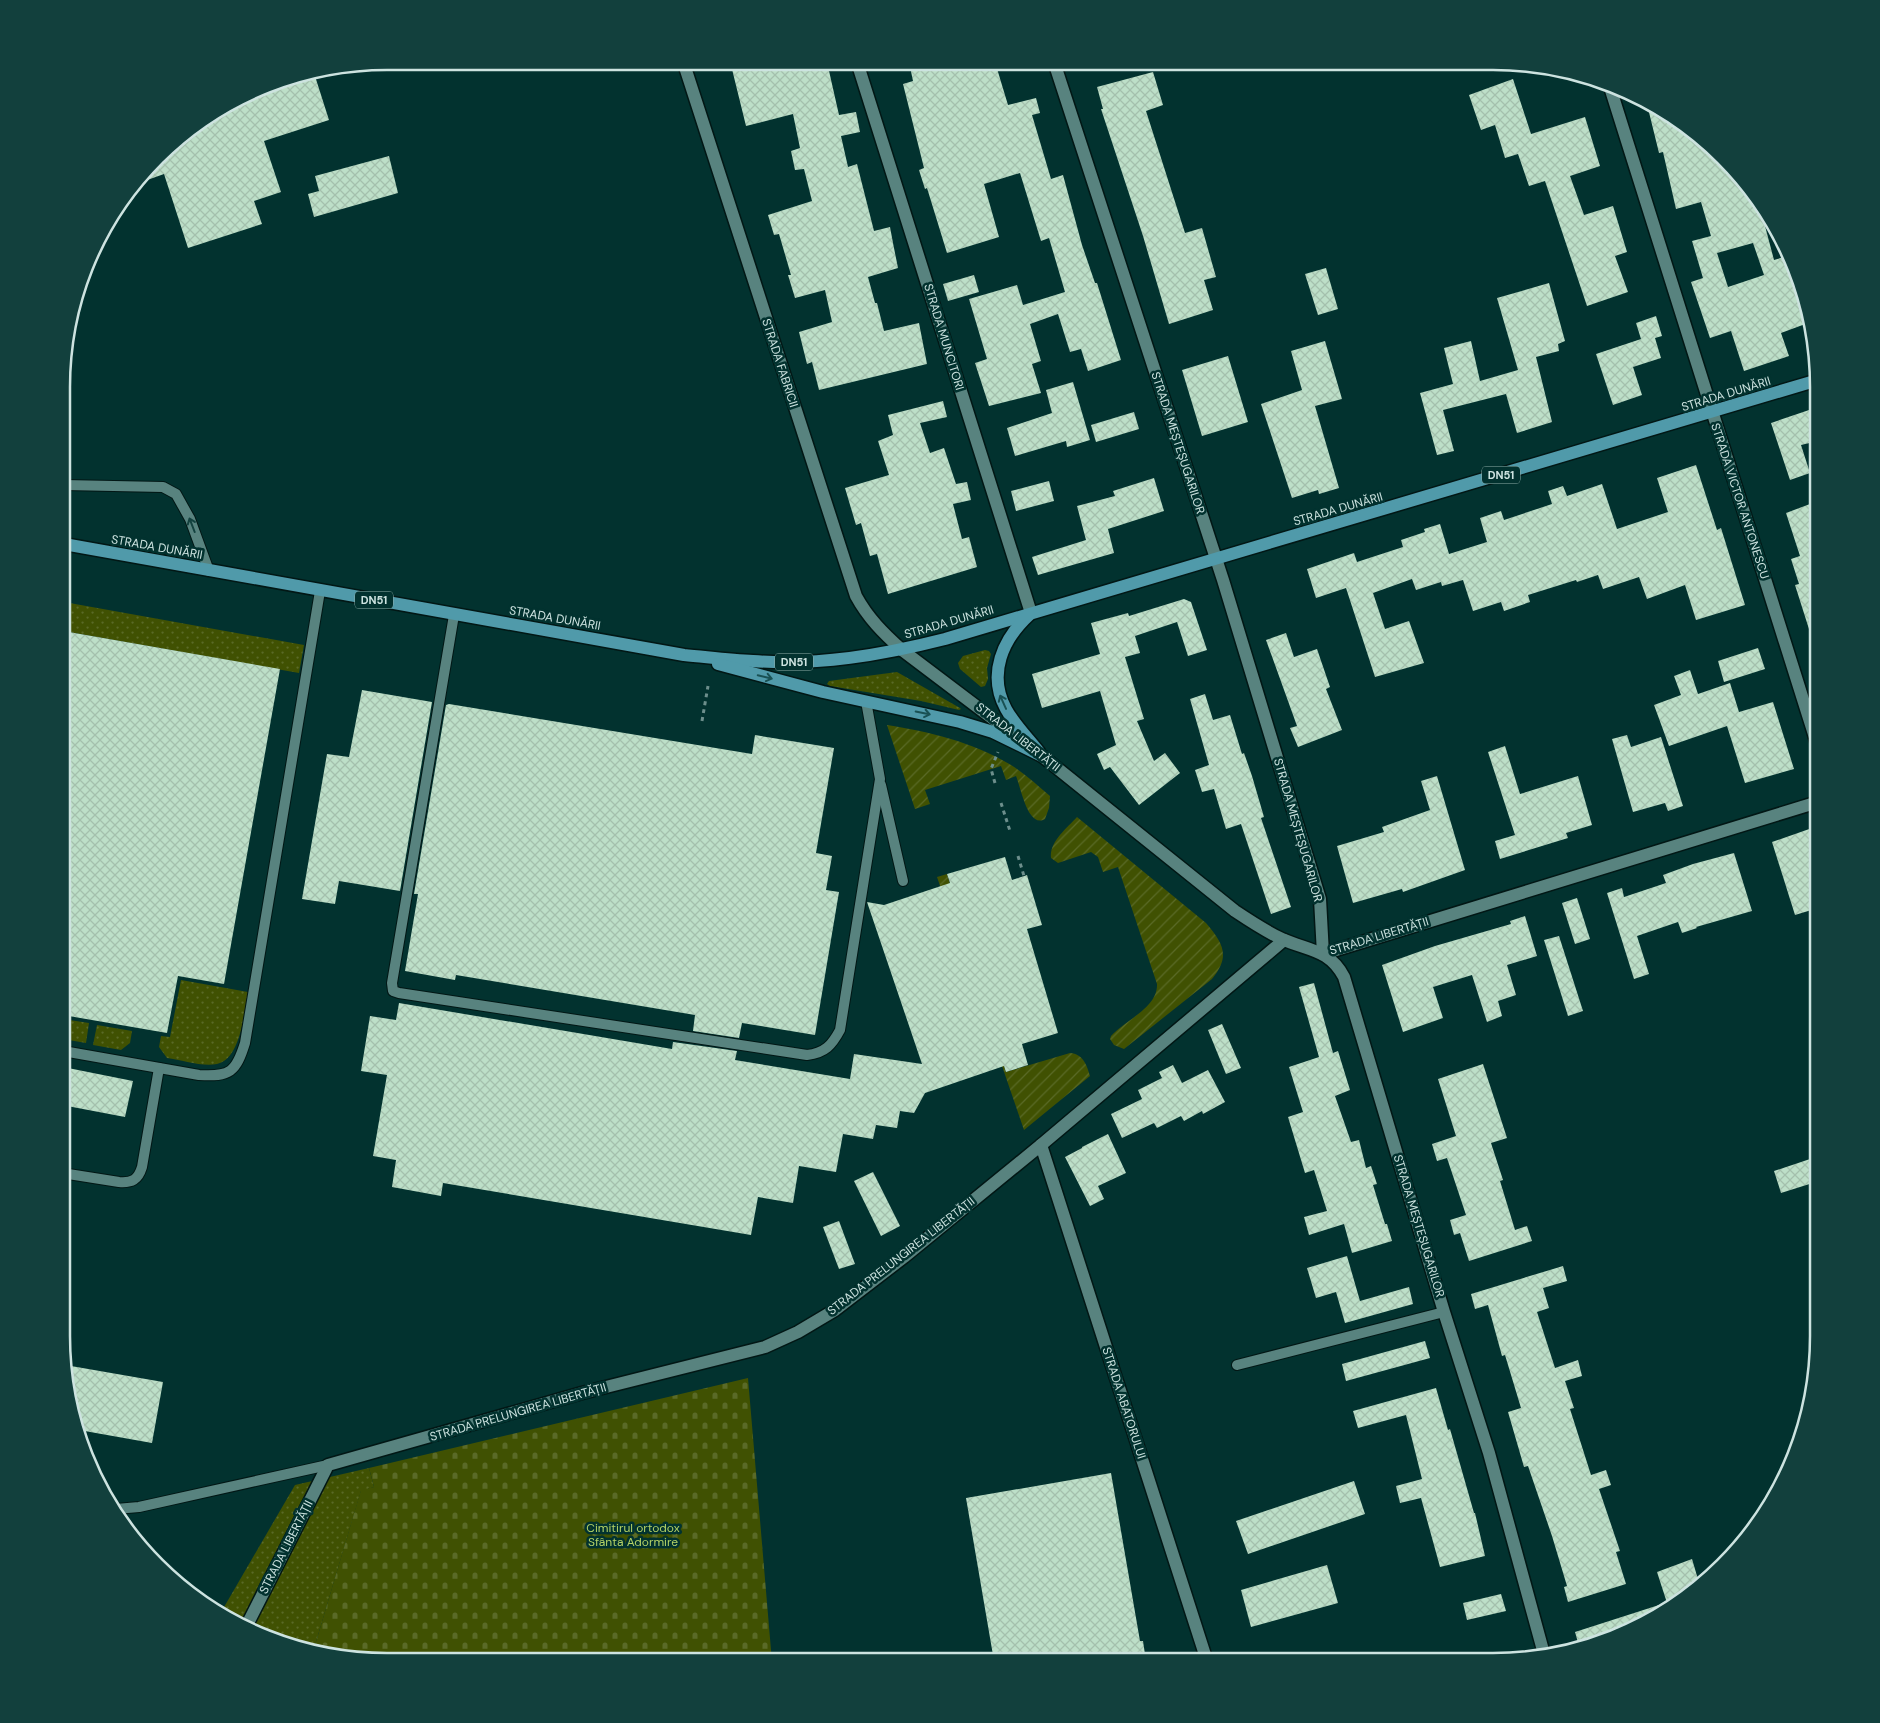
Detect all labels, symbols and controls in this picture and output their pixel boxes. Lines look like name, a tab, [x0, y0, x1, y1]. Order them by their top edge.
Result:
street label: STRADA MUNCITORI	[920, 282, 968, 392]
street label: STRADA FABRICII	[758, 317, 802, 409]
street label: STRADA MEȘTEȘUGARILOR	[1147, 370, 1209, 516]
street label: STRADA DUNĂRII	[1679, 373, 1773, 415]
street label: STRADA VICTOR ANTONESCU	[1707, 421, 1773, 581]
road number: DN51	[1482, 466, 1520, 484]
street label: STRADA DUNĂRII	[1291, 489, 1385, 529]
one-way arrow	[187, 518, 196, 533]
street label: STRADA DUNĂRII	[110, 531, 204, 563]
road number: DN51	[355, 592, 393, 608]
street label: STRADA DUNĂRII	[508, 602, 602, 634]
street label: STRADA DUNĂRII	[902, 602, 996, 642]
road number: DN51	[775, 654, 813, 670]
one-way arrow	[757, 673, 773, 682]
one-way arrow	[998, 695, 1008, 710]
street label: STRADA LIBERTĂȚII	[973, 699, 1063, 775]
one-way arrow	[915, 709, 931, 718]
street label: STRADA MEȘTEȘUGARILOR	[1270, 756, 1326, 904]
street label: STRADA LIBERTĂȚII	[1327, 913, 1431, 959]
street label: STRADA MEȘTEȘUGARILOR	[1390, 1153, 1448, 1299]
street label: STRADA PRELUNGIREA LIBERTĂȚII	[824, 1193, 978, 1319]
street label: STRADA ABATORULUI	[1098, 1345, 1150, 1461]
street label: STRADA PRELUNGIREA LIBERTĂȚII	[428, 1379, 608, 1445]
street label: STRADA LIBERTĂȚII	[256, 1498, 316, 1596]
park label: Cimitirul ortodox Sfânta Adormire	[586, 1520, 680, 1550]

